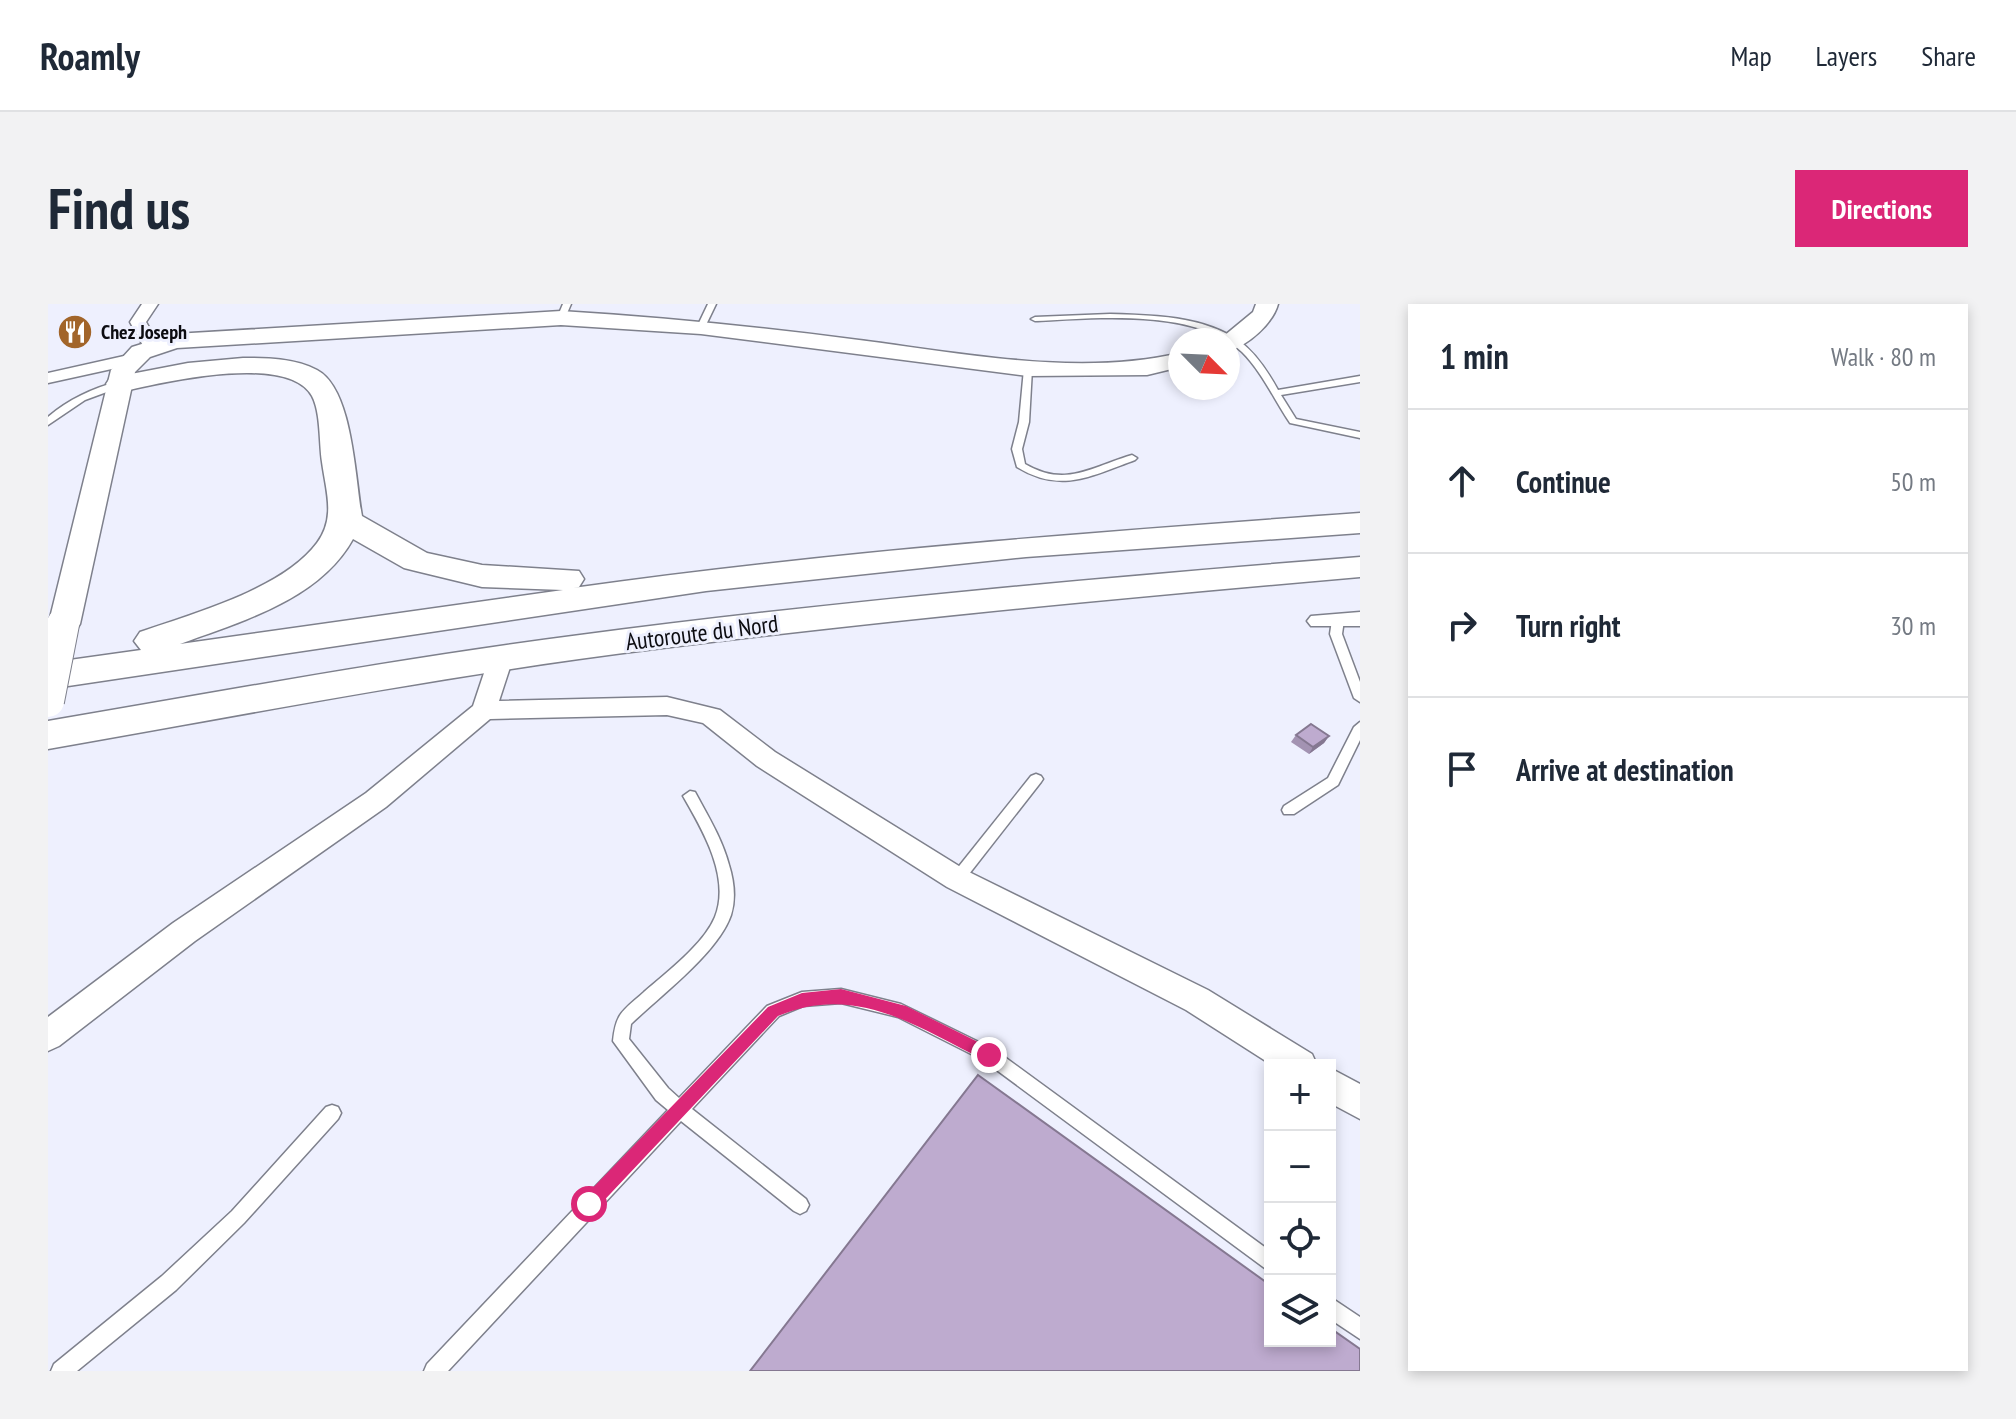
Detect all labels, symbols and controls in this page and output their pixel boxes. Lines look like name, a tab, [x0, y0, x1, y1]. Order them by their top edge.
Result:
text: Roamly	[40, 31, 140, 80]
text: Map	[1730, 37, 1772, 74]
text: Layers	[1816, 37, 1877, 74]
text: Share	[1921, 37, 1976, 74]
button: Directions	[1795, 170, 1968, 247]
text: Find us	[48, 172, 190, 244]
restaurant icon: Chez Joseph	[56, 313, 94, 351]
place label: Chez Joseph	[101, 319, 187, 345]
north arrow	[1168, 328, 1240, 400]
text: 1 min	[1440, 334, 1509, 378]
text: Walk · 80 m	[1831, 340, 1936, 373]
icon: ahead	[1440, 459, 1484, 503]
text: Continue	[1516, 462, 1611, 501]
text: 50 m	[1890, 465, 1936, 498]
icon: right	[1440, 603, 1484, 647]
text: Turn right	[1516, 606, 1620, 645]
street label: Autoroute du Nord	[624, 608, 780, 657]
text: 30 m	[1890, 609, 1936, 642]
icon: arrive	[1440, 747, 1484, 791]
text: Arrive at destination	[1516, 750, 1734, 789]
route end	[971, 1037, 1007, 1073]
map controls	[1264, 1059, 1336, 1347]
button: +	[1264, 1059, 1336, 1131]
button: −	[1264, 1131, 1336, 1203]
route start	[571, 1186, 607, 1222]
button: locate	[1264, 1203, 1336, 1275]
button: layers	[1264, 1275, 1336, 1347]

